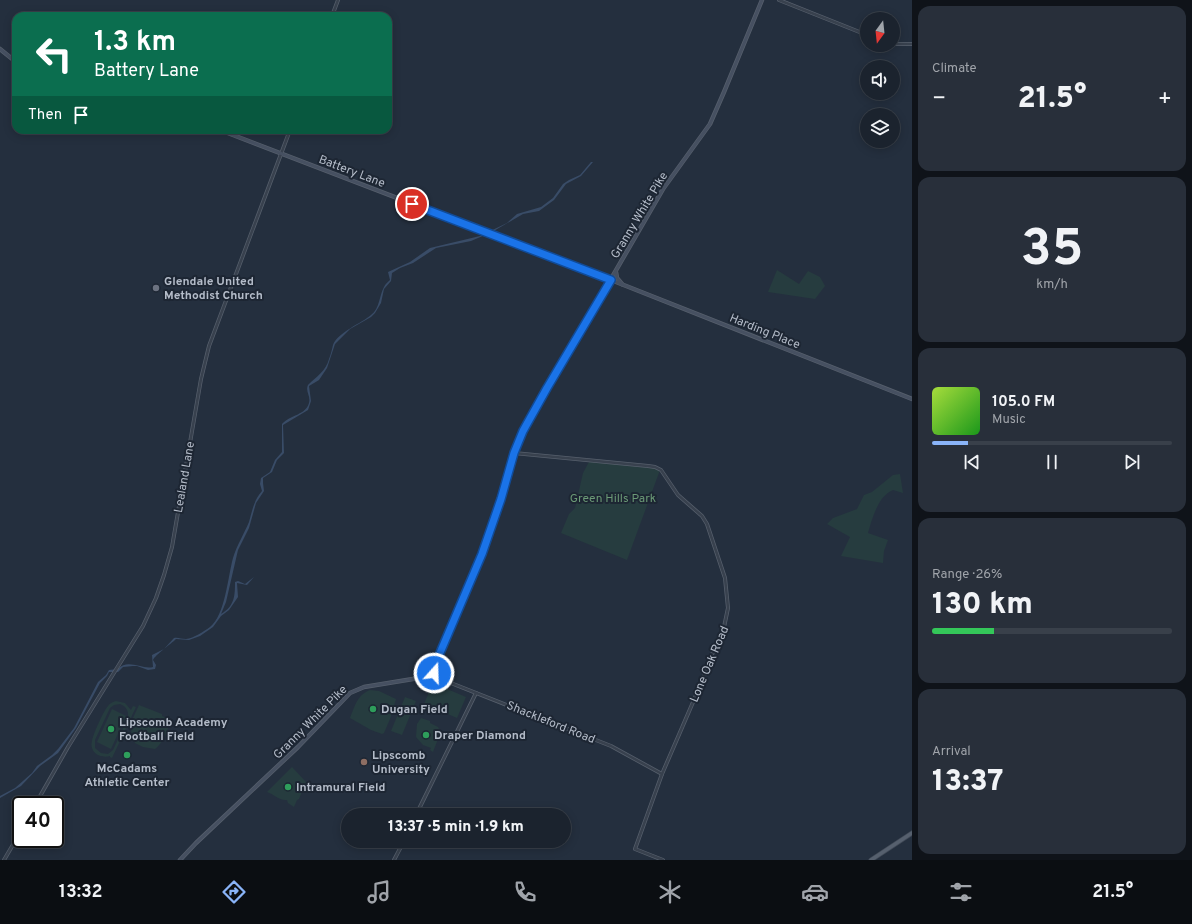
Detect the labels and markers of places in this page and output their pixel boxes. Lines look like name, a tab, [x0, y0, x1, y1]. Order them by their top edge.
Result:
pin	[395, 187, 429, 221]
place label: Glendale United Methodist Church	[164, 274, 263, 304]
marker: Glendale United Methodist Church	[151, 283, 161, 293]
place label: Dugan Field	[381, 702, 448, 718]
marker: Dugan Field	[368, 704, 378, 714]
place label: Lipscomb Academy Football Field	[119, 715, 228, 745]
marker: Lipscomb Academy Football Field	[106, 724, 116, 734]
place label: Draper Diamond	[434, 728, 526, 744]
marker: Draper Diamond	[421, 730, 431, 740]
place label: Lipscomb University	[372, 748, 430, 778]
marker: McCadams Athletic Center	[122, 750, 132, 760]
marker: Lipscomb University	[359, 757, 369, 767]
place label: McCadams Athletic Center	[84, 761, 170, 791]
place label: Intramural Field	[296, 780, 385, 796]
marker: Intramural Field	[283, 782, 293, 792]

